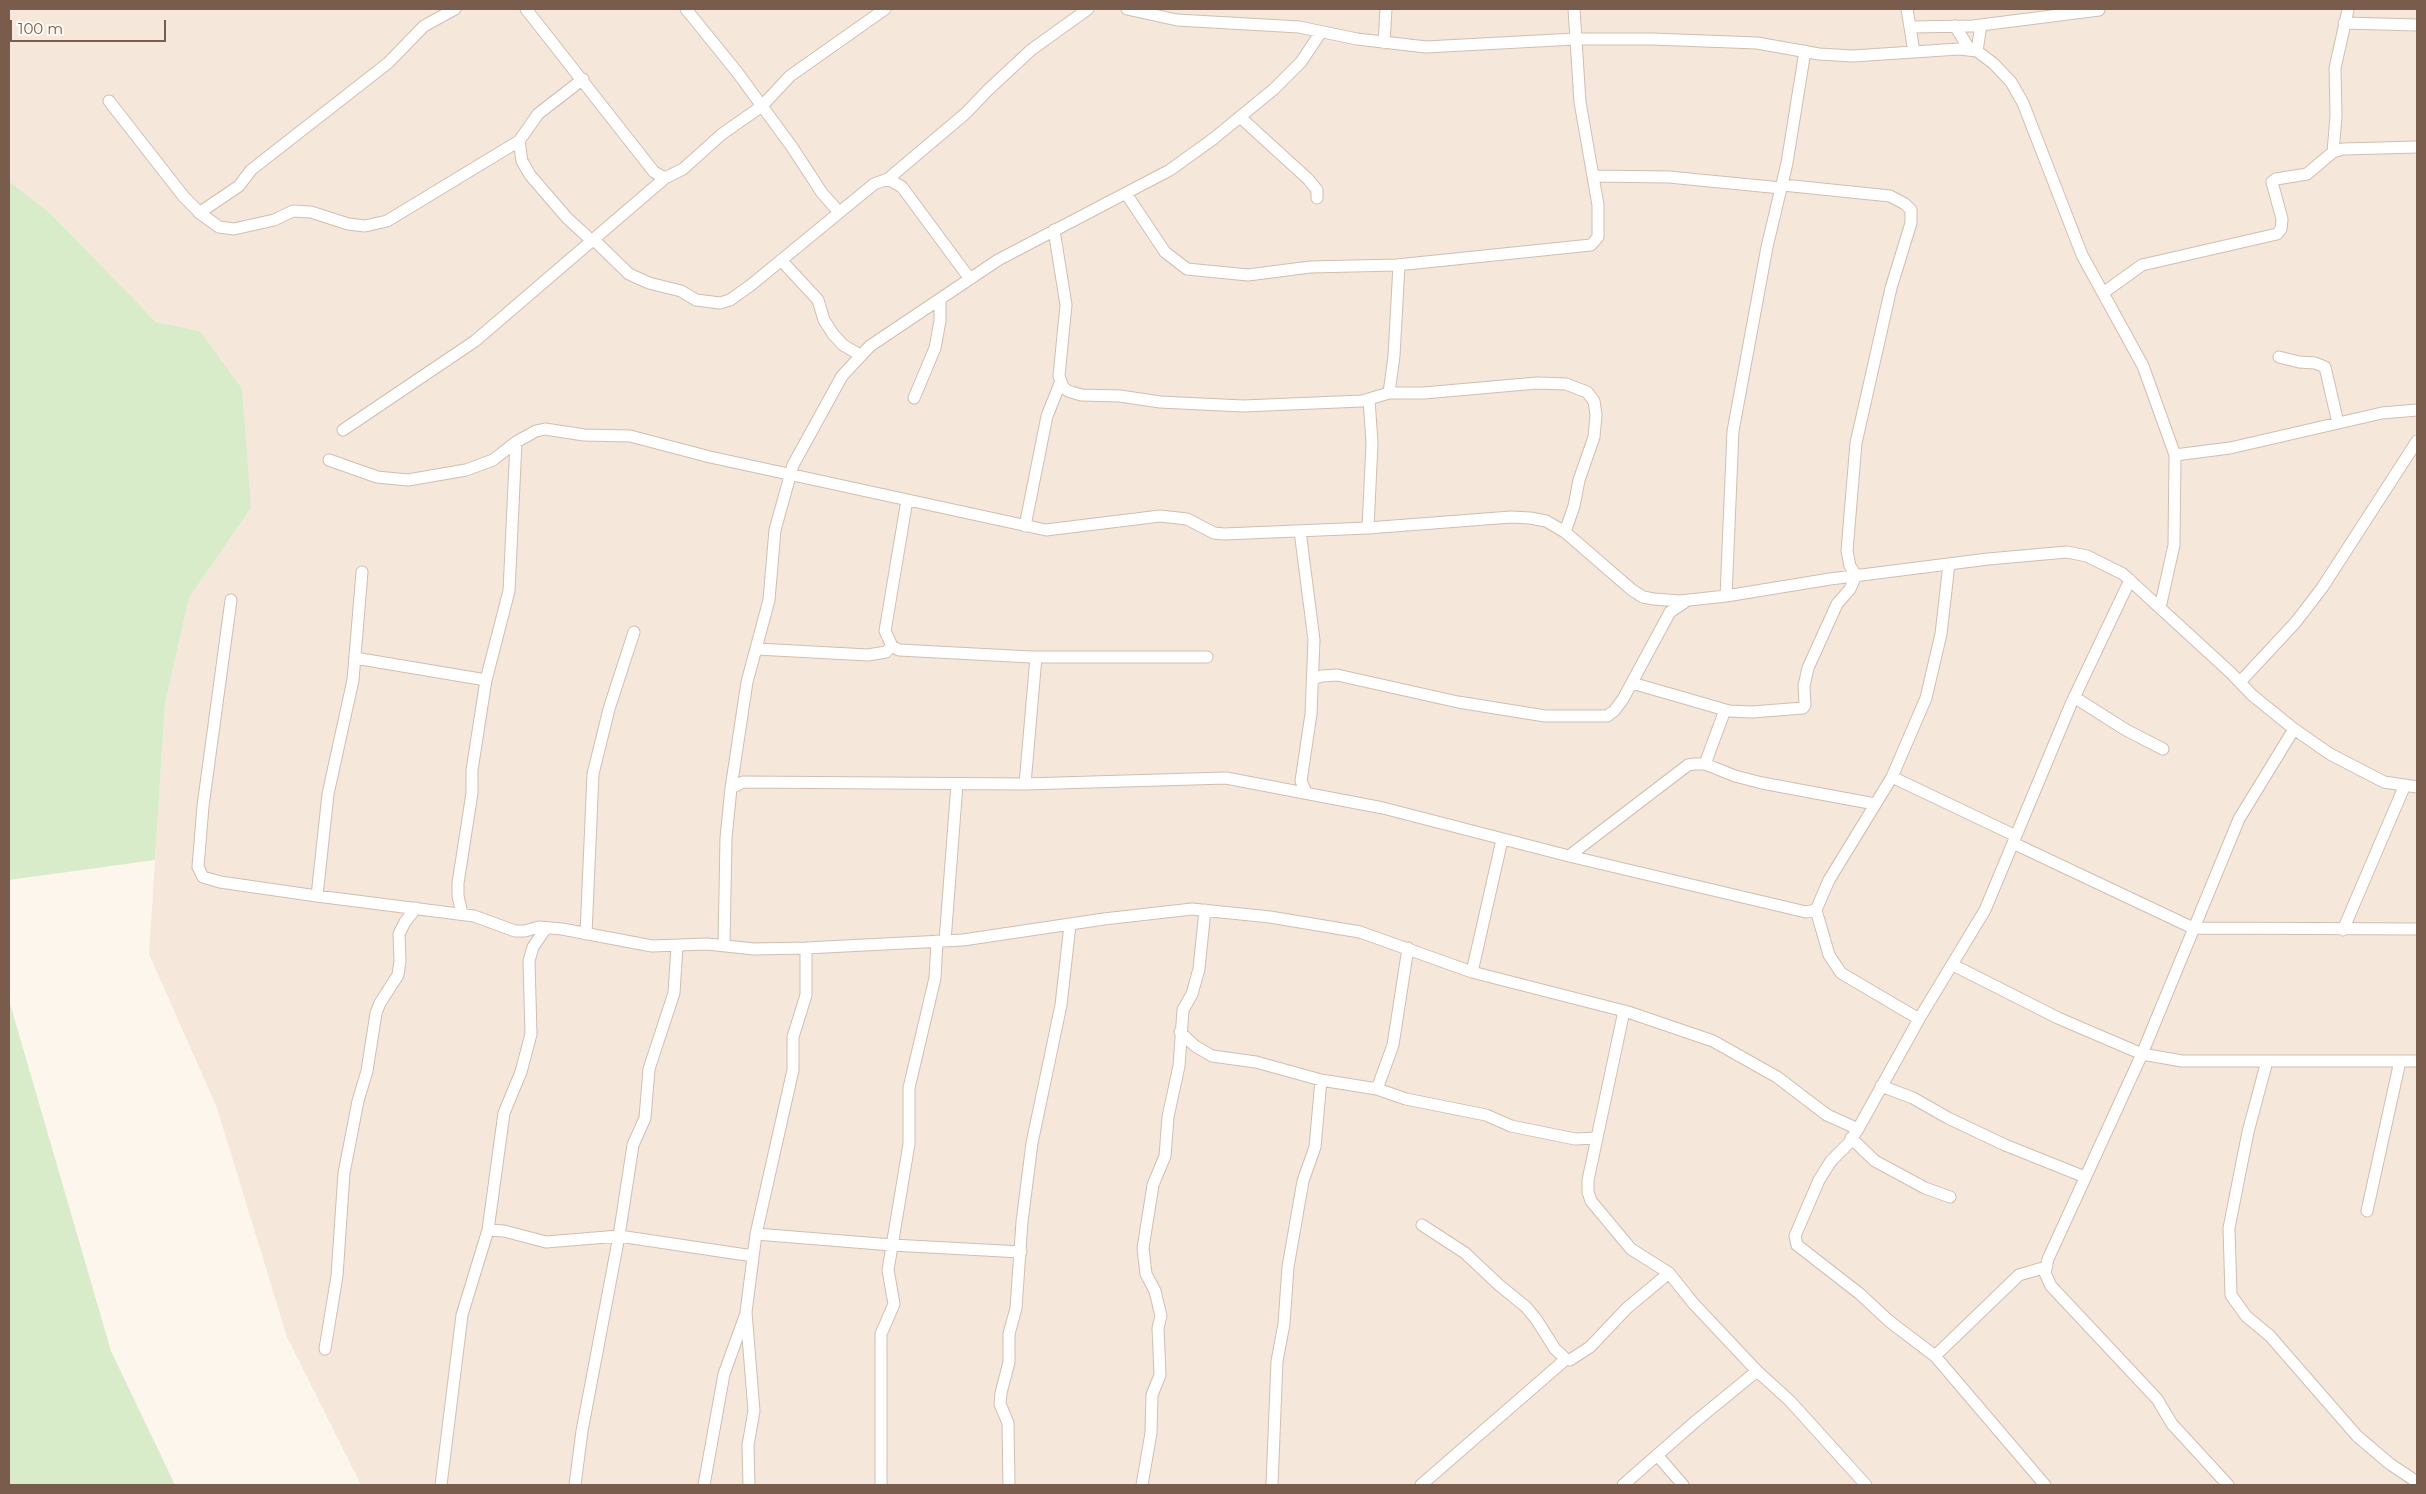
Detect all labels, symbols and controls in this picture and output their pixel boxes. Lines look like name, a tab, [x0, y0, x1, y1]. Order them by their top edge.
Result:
scale bar	[12, 10, 169, 42]
text: 100 m	[18, 19, 63, 38]

